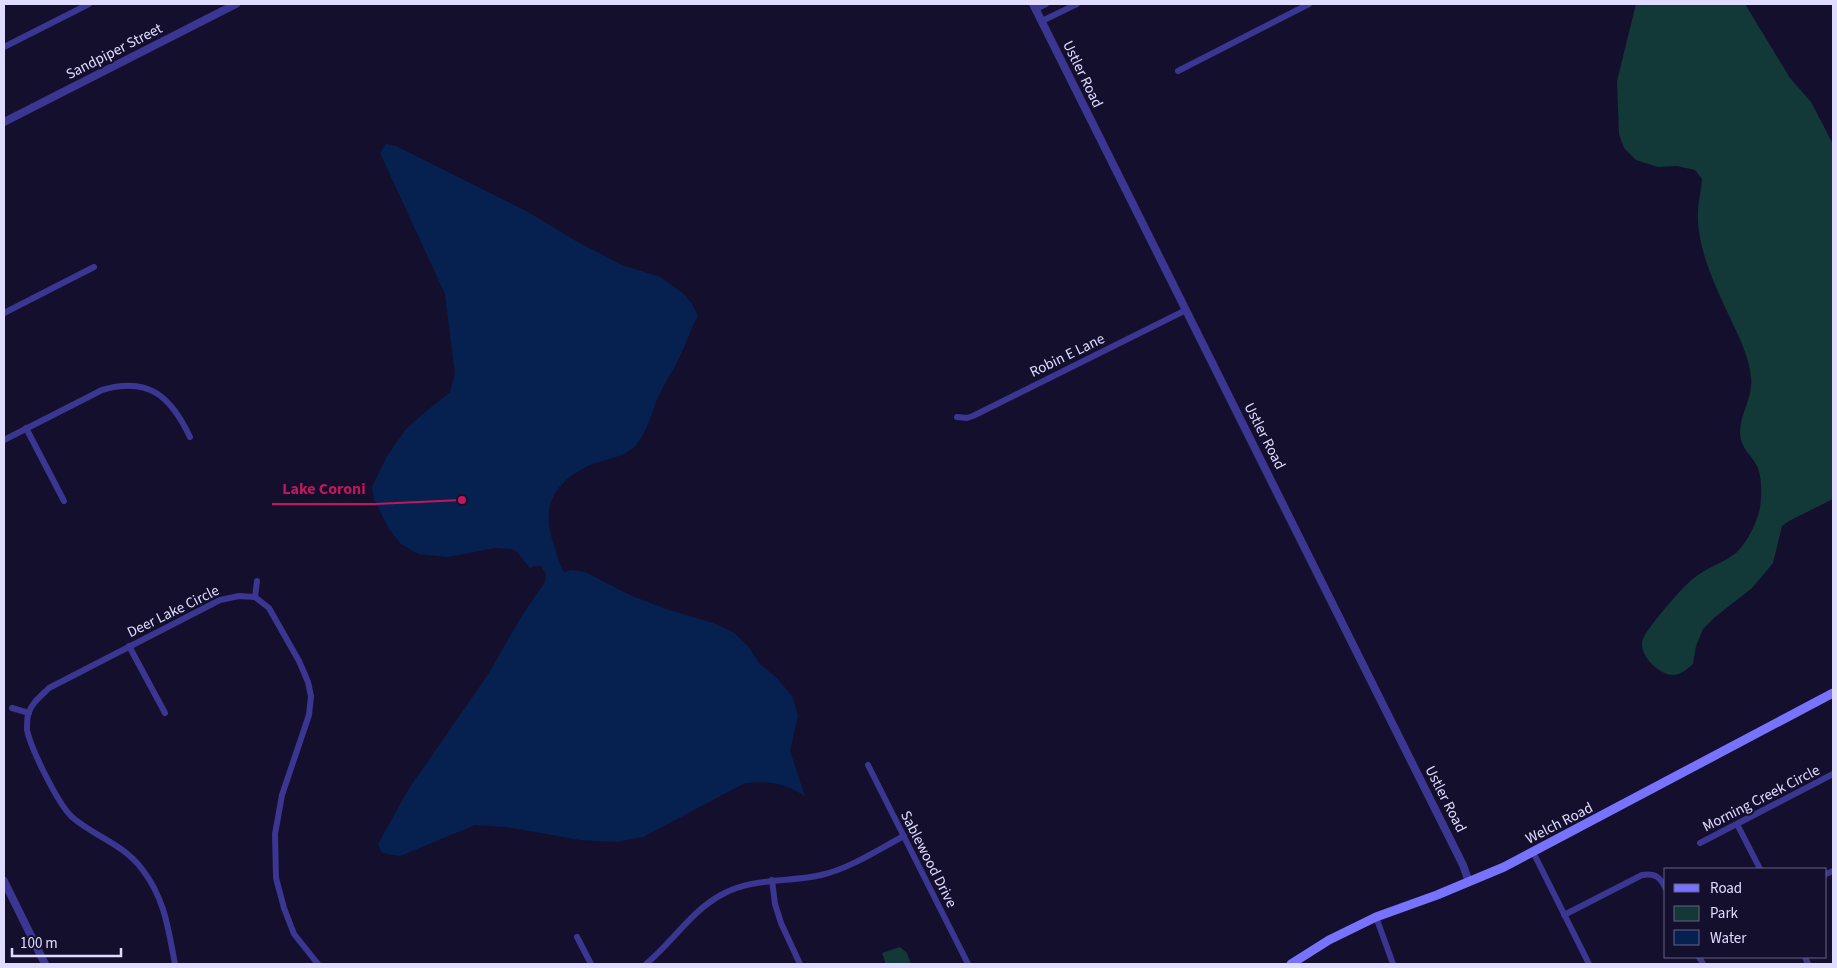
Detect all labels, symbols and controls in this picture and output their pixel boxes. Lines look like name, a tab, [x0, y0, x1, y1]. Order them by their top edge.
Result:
street label: Sandpiper Street	[62, 18, 166, 85]
street label: Ustler Road	[1057, 37, 1108, 111]
street label: Robin E Lane	[1026, 328, 1108, 383]
street label: Ustler Road	[1239, 399, 1290, 473]
callout: Lake Coroni	[272, 473, 375, 504]
text: Lake Coroni	[282, 478, 366, 500]
street label: Deer Lake Circle	[124, 580, 223, 643]
street label: Morning Creek Circle	[1699, 760, 1824, 837]
street label: Ustler Road	[1420, 762, 1471, 836]
street label: Welch Road	[1522, 797, 1597, 849]
street label: Sablewood Drive	[895, 807, 962, 911]
legend	[1664, 868, 1827, 958]
text: Road	[1710, 878, 1742, 899]
text: Park	[1710, 903, 1739, 924]
scale bar	[12, 926, 121, 958]
text: Water	[1710, 928, 1747, 949]
text: 100 m	[20, 933, 58, 954]

